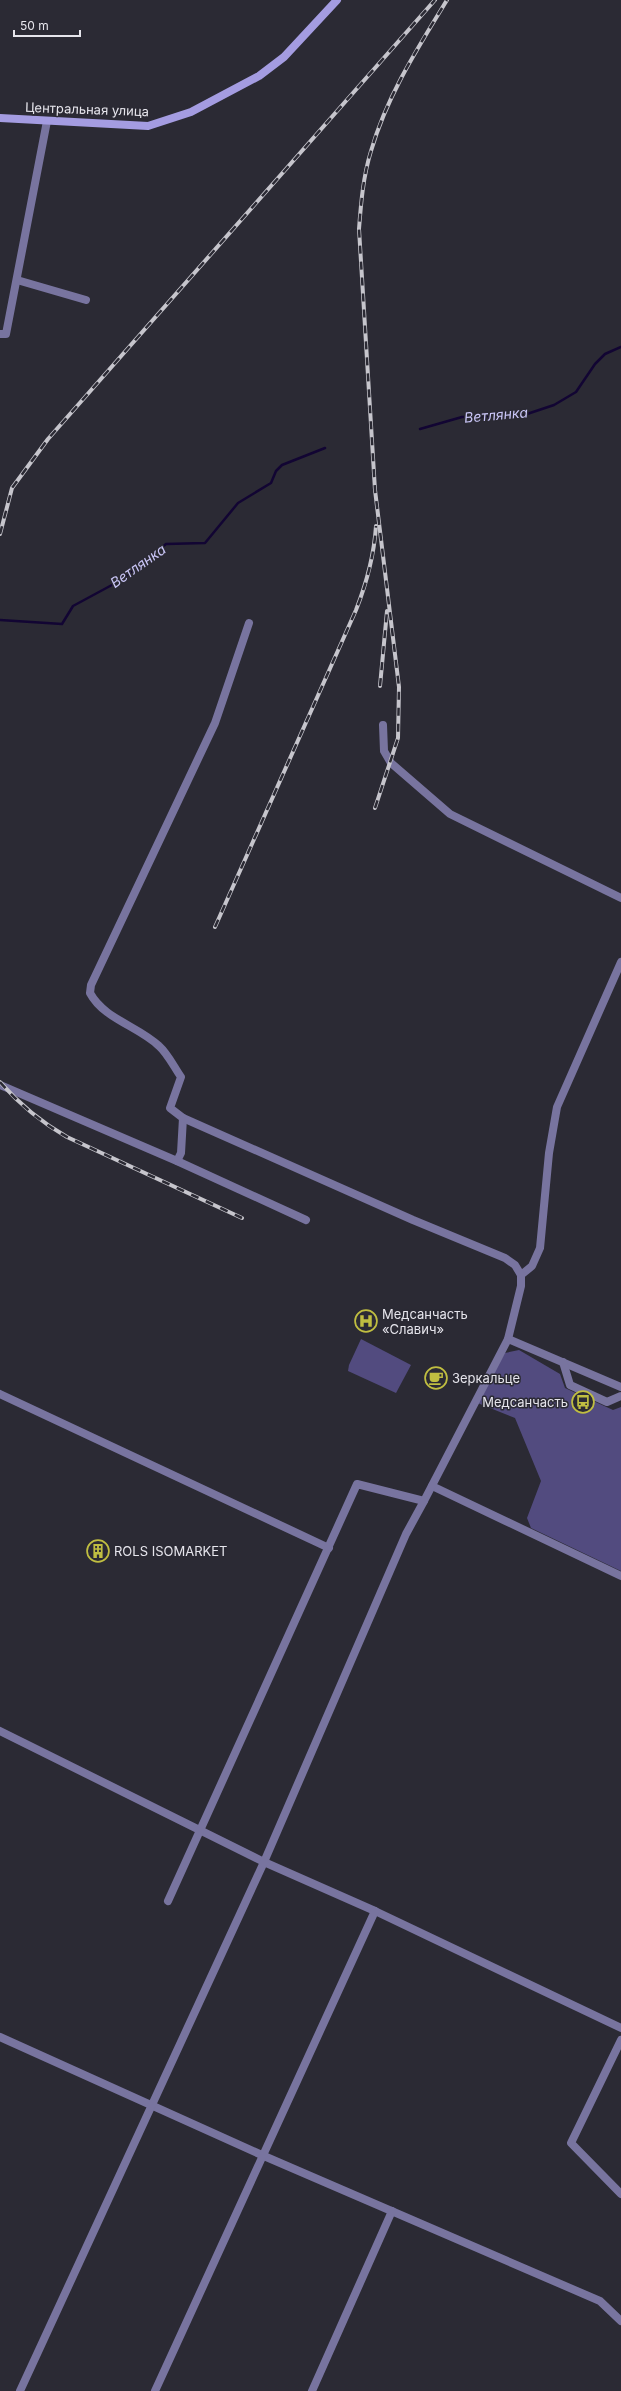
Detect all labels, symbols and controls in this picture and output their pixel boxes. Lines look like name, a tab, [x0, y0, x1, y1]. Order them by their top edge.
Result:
scale bar	[14, 12, 80, 38]
text: 50 m	[20, 18, 49, 33]
street label: Центральная улица	[25, 99, 149, 119]
water label: Ветлянка	[463, 403, 529, 426]
water label: Ветлянка	[107, 540, 169, 591]
place label: Медсанчасть «Славич»	[382, 1306, 468, 1337]
hospital icon: Медсанчасть «Славич»	[353, 1308, 379, 1334]
cafe icon: Зеркальце	[423, 1365, 449, 1391]
place label: Зеркальце	[452, 1370, 520, 1386]
bus stop icon: Медсанчасть	[570, 1389, 596, 1415]
place label: Медсанчасть	[482, 1394, 568, 1410]
building icon: ROLS ISOMARKET	[85, 1538, 111, 1564]
place label: ROLS ISOMARKET	[114, 1543, 227, 1559]

